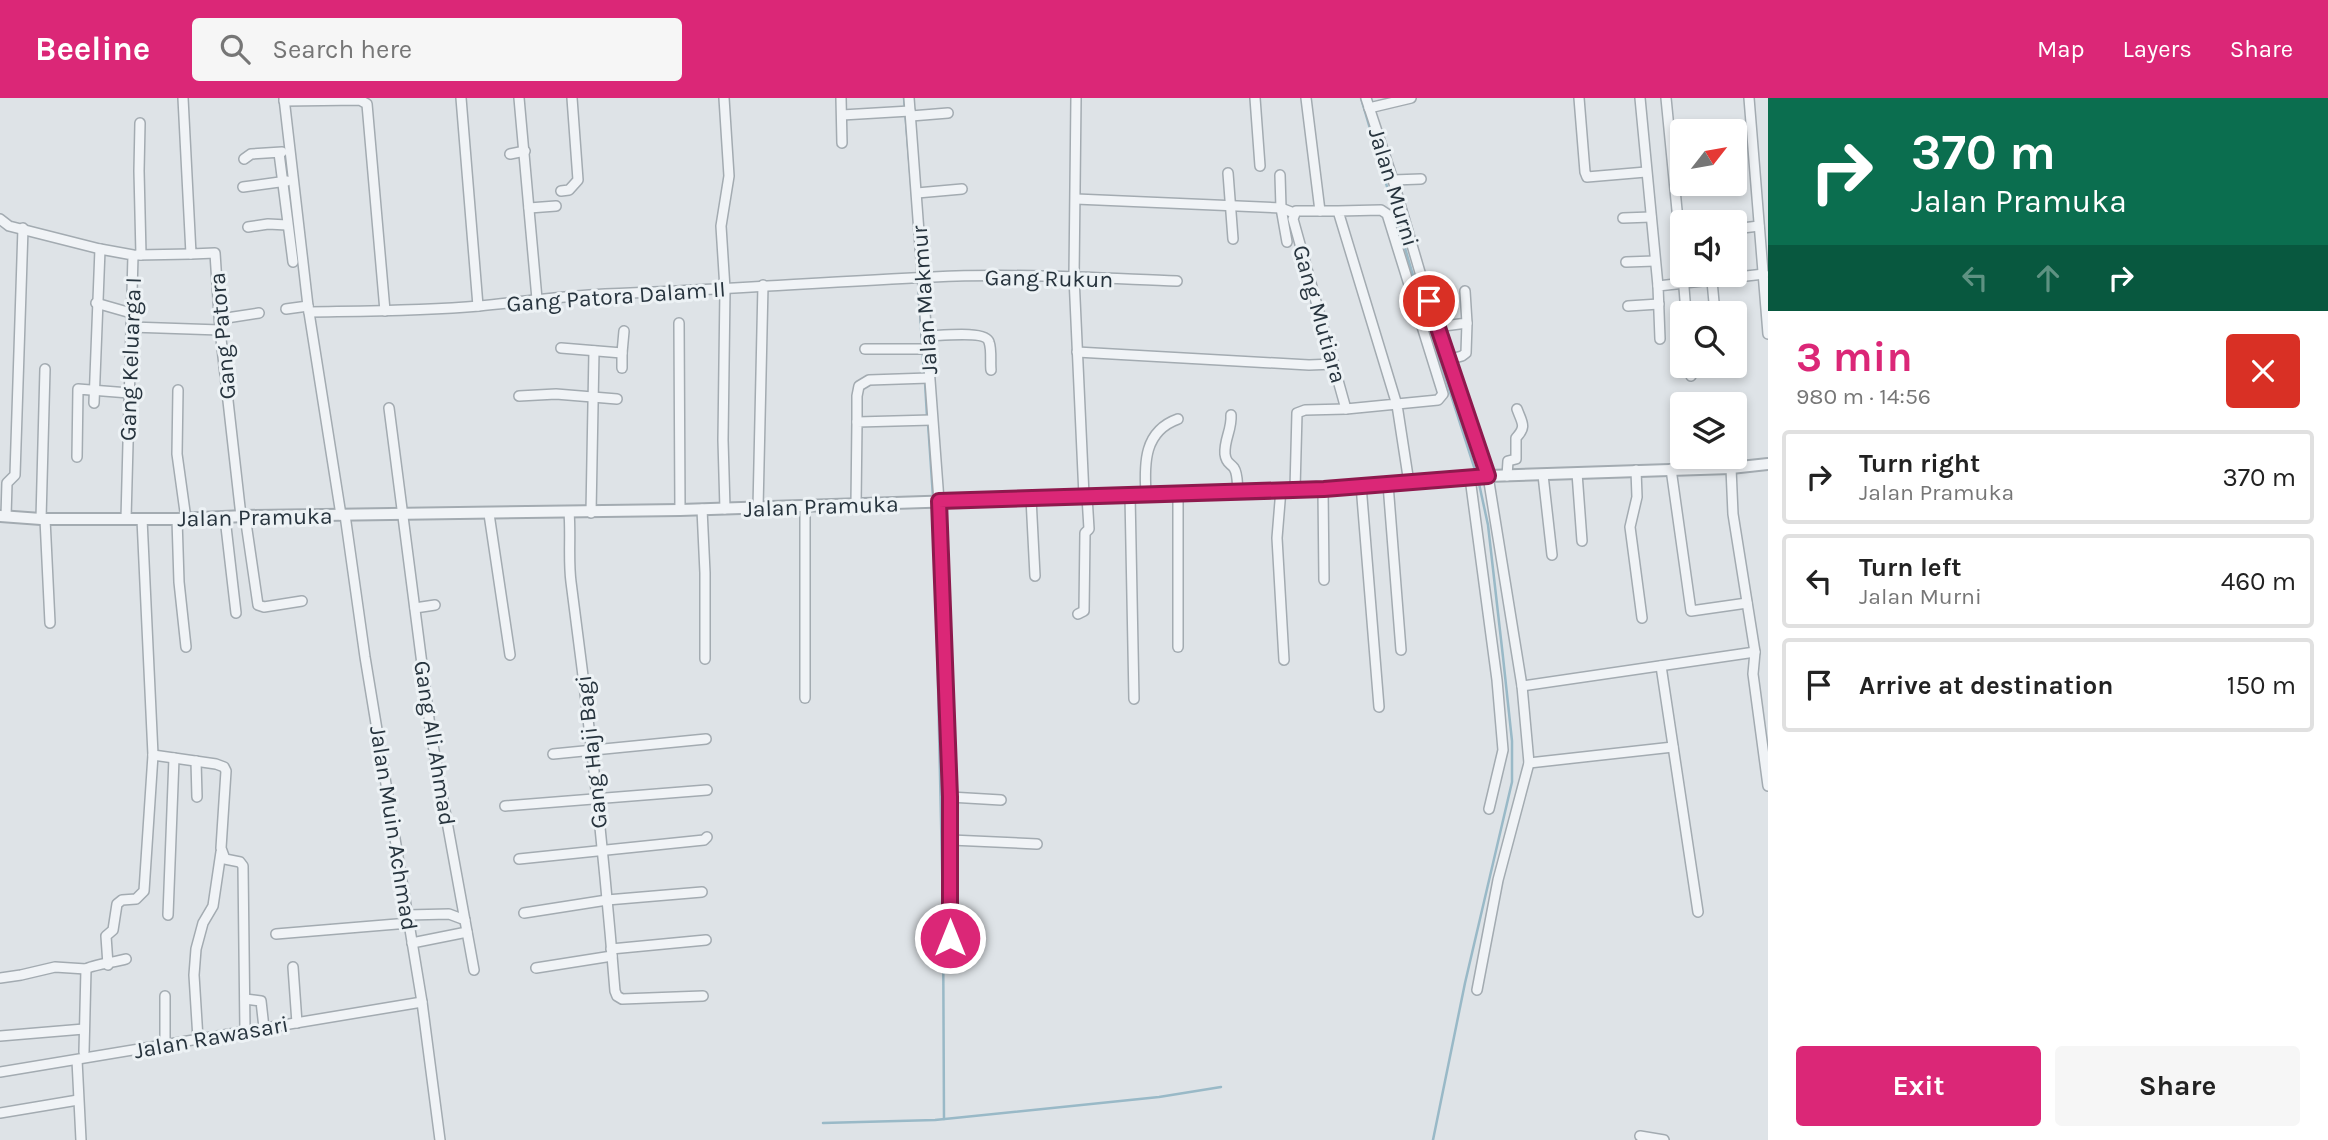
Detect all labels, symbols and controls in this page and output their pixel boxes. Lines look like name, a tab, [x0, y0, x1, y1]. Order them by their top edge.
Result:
search box	[192, 18, 682, 81]
text: Beeline	[35, 30, 150, 68]
icon: search	[216, 30, 254, 68]
text: Search here	[272, 34, 412, 65]
text: Map	[2037, 35, 2085, 63]
text: Layers	[2123, 35, 2192, 63]
text: Share	[2230, 35, 2293, 63]
north arrow	[1670, 119, 1746, 196]
map controls	[1670, 119, 1747, 469]
street label: Jalan Murni	[1363, 124, 1424, 250]
text: 370 m	[1911, 124, 2056, 181]
icon: right	[1796, 126, 1887, 217]
text: Jalan Pramuka	[1911, 183, 2127, 220]
button: sound	[1670, 210, 1747, 287]
street label: Jalan Makmur	[906, 224, 943, 375]
street label: Gang Mutiara	[1287, 242, 1352, 386]
icon: left	[1956, 259, 1994, 297]
icon: ahead	[2029, 259, 2067, 297]
icon: right	[2102, 259, 2140, 297]
street label: Gang Rukun	[984, 264, 1114, 293]
street label: Gang Patora	[203, 271, 241, 401]
pin	[1399, 271, 1459, 331]
street label: Gang Patora Dalam II	[506, 275, 727, 318]
street label: Gang Keluarga I	[114, 277, 147, 441]
icon: arrive	[1410, 282, 1448, 320]
button: search	[1670, 301, 1747, 378]
text: 3 min	[1796, 332, 1913, 382]
button: close	[2226, 334, 2300, 408]
text: 980 m · 14:56	[1796, 383, 1931, 410]
button: layers	[1670, 392, 1747, 469]
text: Turn right	[1859, 448, 1980, 479]
icon: right	[1800, 458, 1838, 496]
text: 370 m	[2223, 462, 2296, 493]
text: Jalan Pramuka	[1859, 479, 2014, 506]
street label: Jalan Pramuka	[743, 490, 899, 523]
street label: Jalan Pramuka	[177, 503, 333, 532]
text: Turn left	[1859, 552, 1961, 583]
icon: left	[1800, 562, 1838, 600]
text: 460 m	[2221, 566, 2296, 597]
text: Jalan Murni	[1859, 583, 1982, 610]
street label: Gang Ali Ahmad	[408, 659, 461, 828]
icon: arrive	[1800, 666, 1838, 704]
text: Arrive at destination	[1859, 670, 2113, 701]
text: 150 m	[2227, 670, 2296, 701]
street label: Gang Haji Bagi	[570, 674, 613, 830]
street label: Jalan Muin Achmad	[364, 724, 423, 932]
position arrow	[913, 901, 987, 975]
street label: Jalan Rawasari	[132, 1011, 290, 1064]
button: Exit	[1796, 1046, 2041, 1126]
button: Share	[2055, 1046, 2300, 1126]

